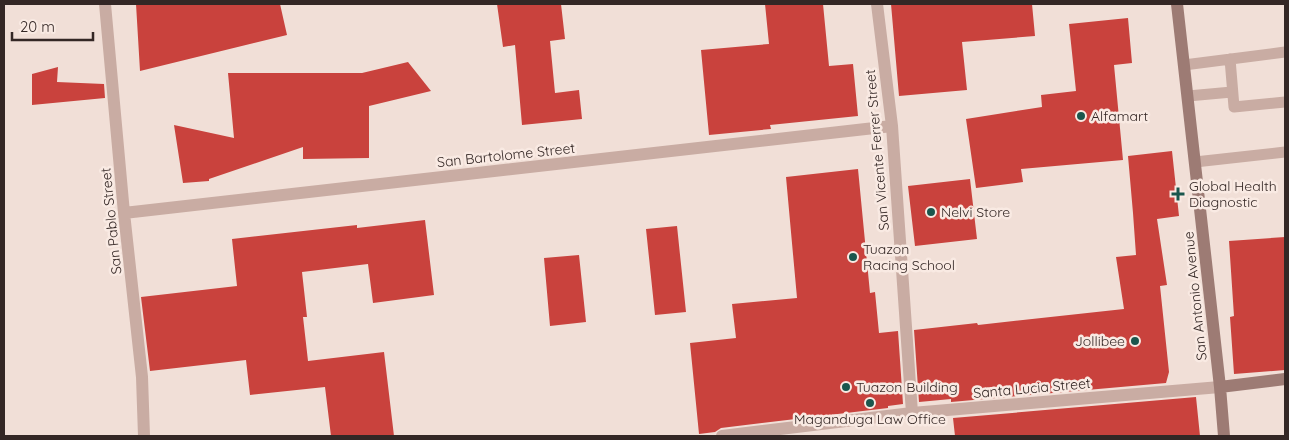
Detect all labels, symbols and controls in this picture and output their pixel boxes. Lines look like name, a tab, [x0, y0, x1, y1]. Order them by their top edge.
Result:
scale bar	[12, 10, 94, 42]
text: 20 m	[20, 17, 55, 36]
street label: San Vicente Ferrer Street	[861, 68, 893, 231]
place label: Alfamart	[1091, 107, 1148, 125]
marker: Alfamart	[1075, 110, 1087, 122]
street label: San Bartolome Street	[436, 139, 576, 171]
street label: San Pablo Street	[96, 167, 126, 275]
place label: Global Health Diagnostic	[1189, 177, 1277, 211]
marker: Global Health Diagnostic	[1171, 187, 1185, 201]
place label: Nelvi Store	[941, 203, 1010, 221]
marker: Nelvi Store	[925, 206, 937, 218]
street label: San Antonio Avenue	[1179, 230, 1211, 361]
place label: Tuazon Racing School	[863, 240, 955, 274]
marker: Tuazon Racing School	[847, 251, 859, 263]
place label: Jollibee	[1075, 332, 1125, 350]
marker: Jollibee	[1129, 335, 1141, 347]
street label: Santa Lucia Street	[973, 374, 1092, 402]
place label: Tuazon Building	[856, 378, 958, 396]
marker: Tuazon Building	[840, 381, 852, 393]
marker: Maganduga Law Office	[864, 397, 876, 409]
place label: Maganduga Law Office	[794, 410, 946, 428]

